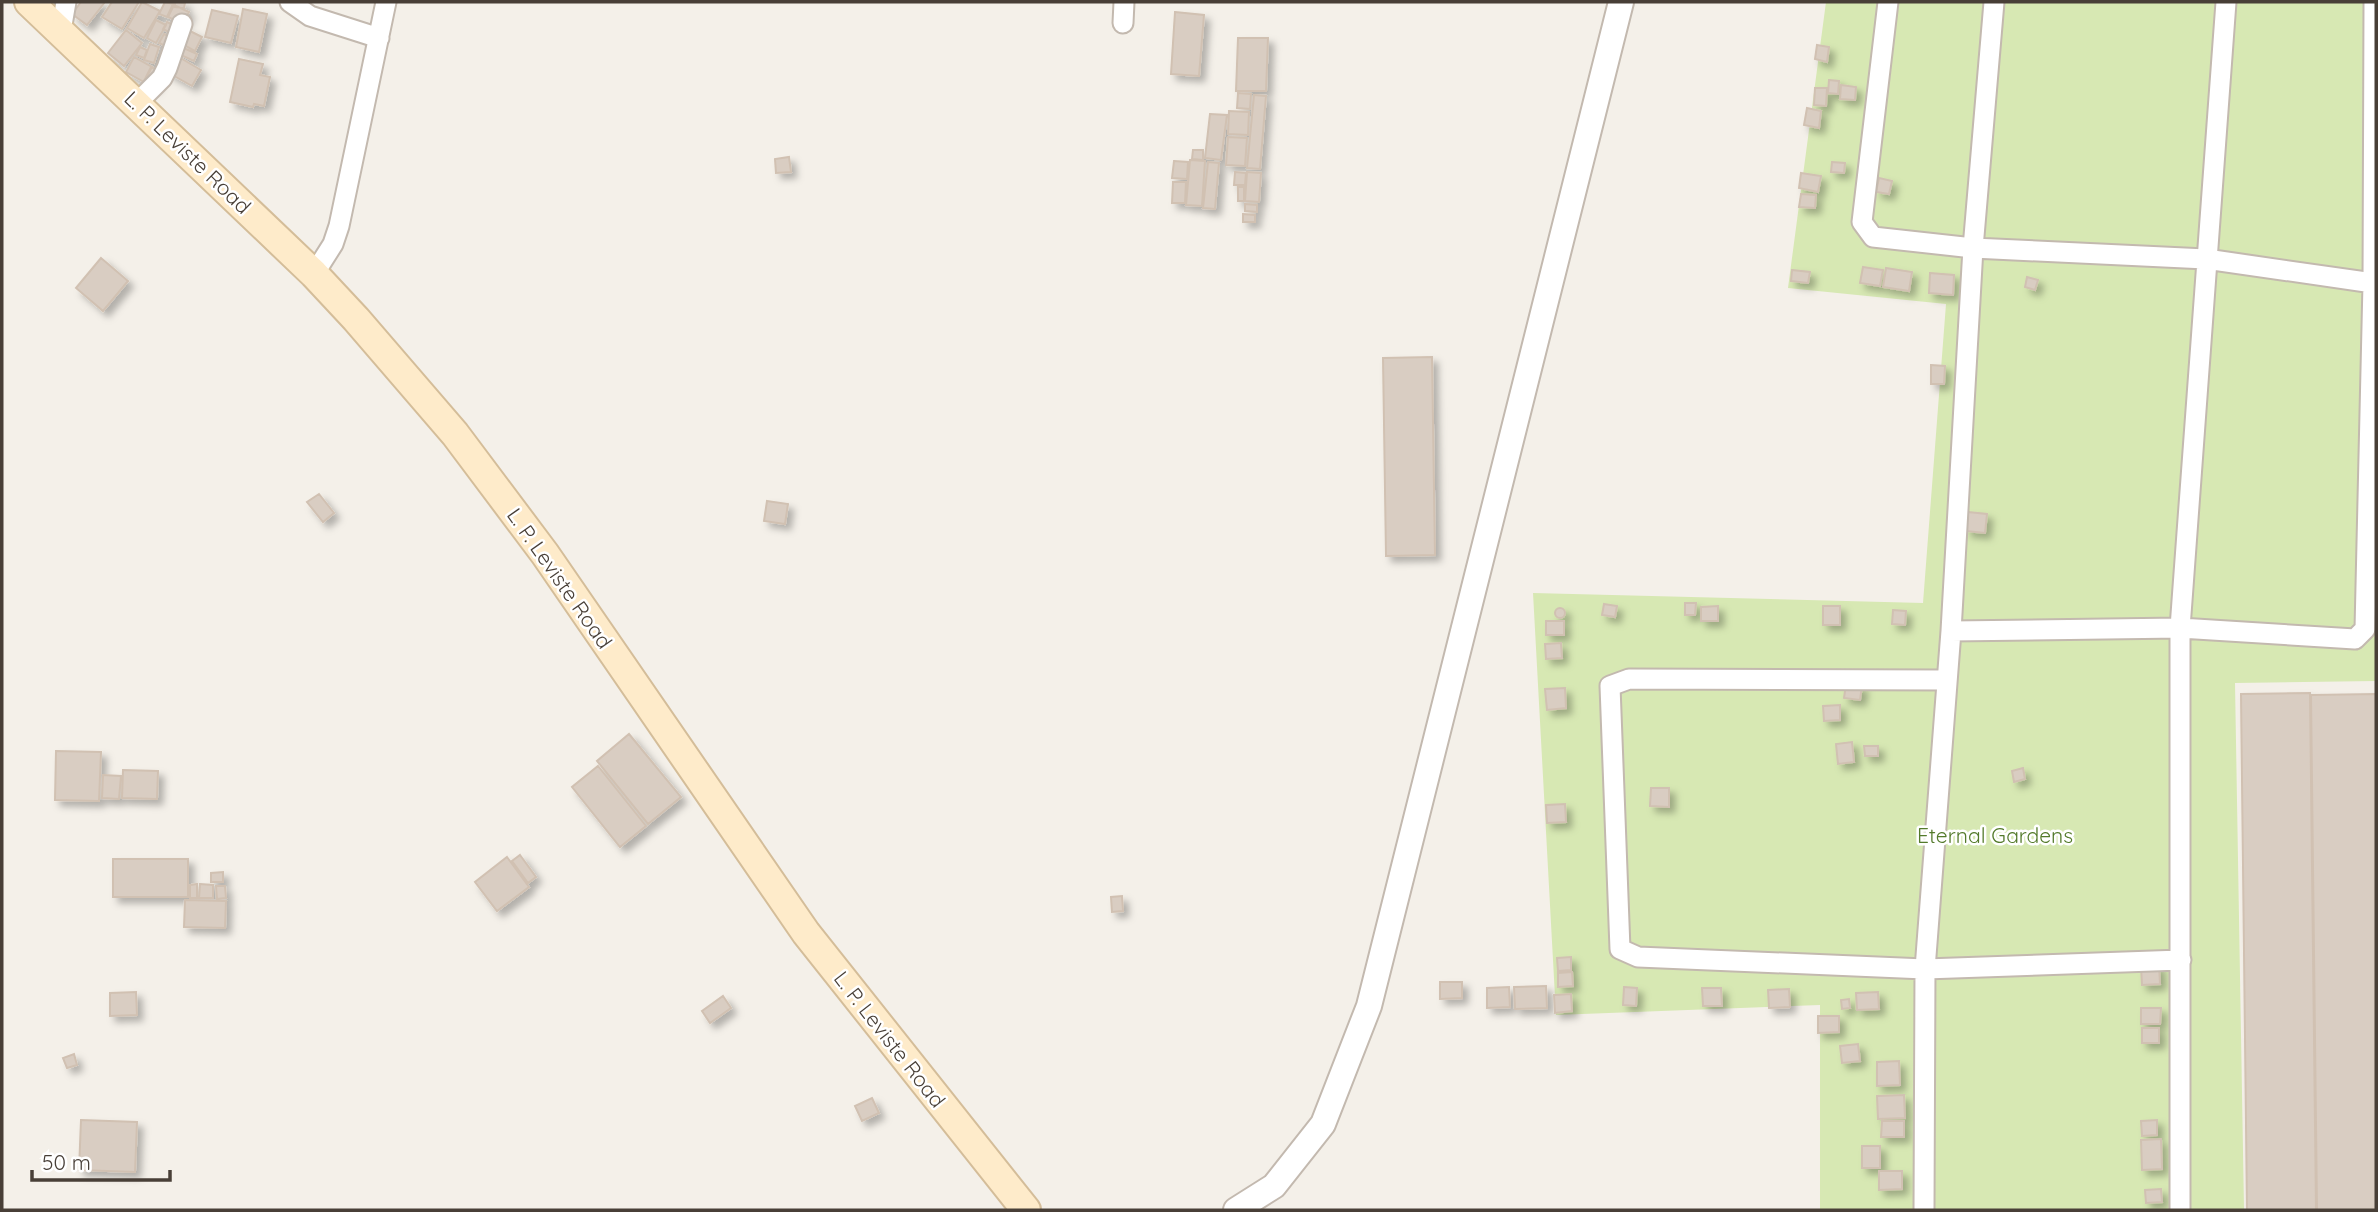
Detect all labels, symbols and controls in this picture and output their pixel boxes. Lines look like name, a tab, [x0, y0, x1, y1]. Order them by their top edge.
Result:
street label: L. P. Leviste Road	[119, 85, 257, 219]
street label: L. P. Leviste Road	[502, 503, 618, 653]
park label: Eternal Gardens	[1917, 822, 2073, 848]
street label: L. P. Leviste Road	[829, 966, 951, 1112]
scale bar	[32, 1138, 170, 1182]
text: 50 m	[42, 1149, 91, 1175]

